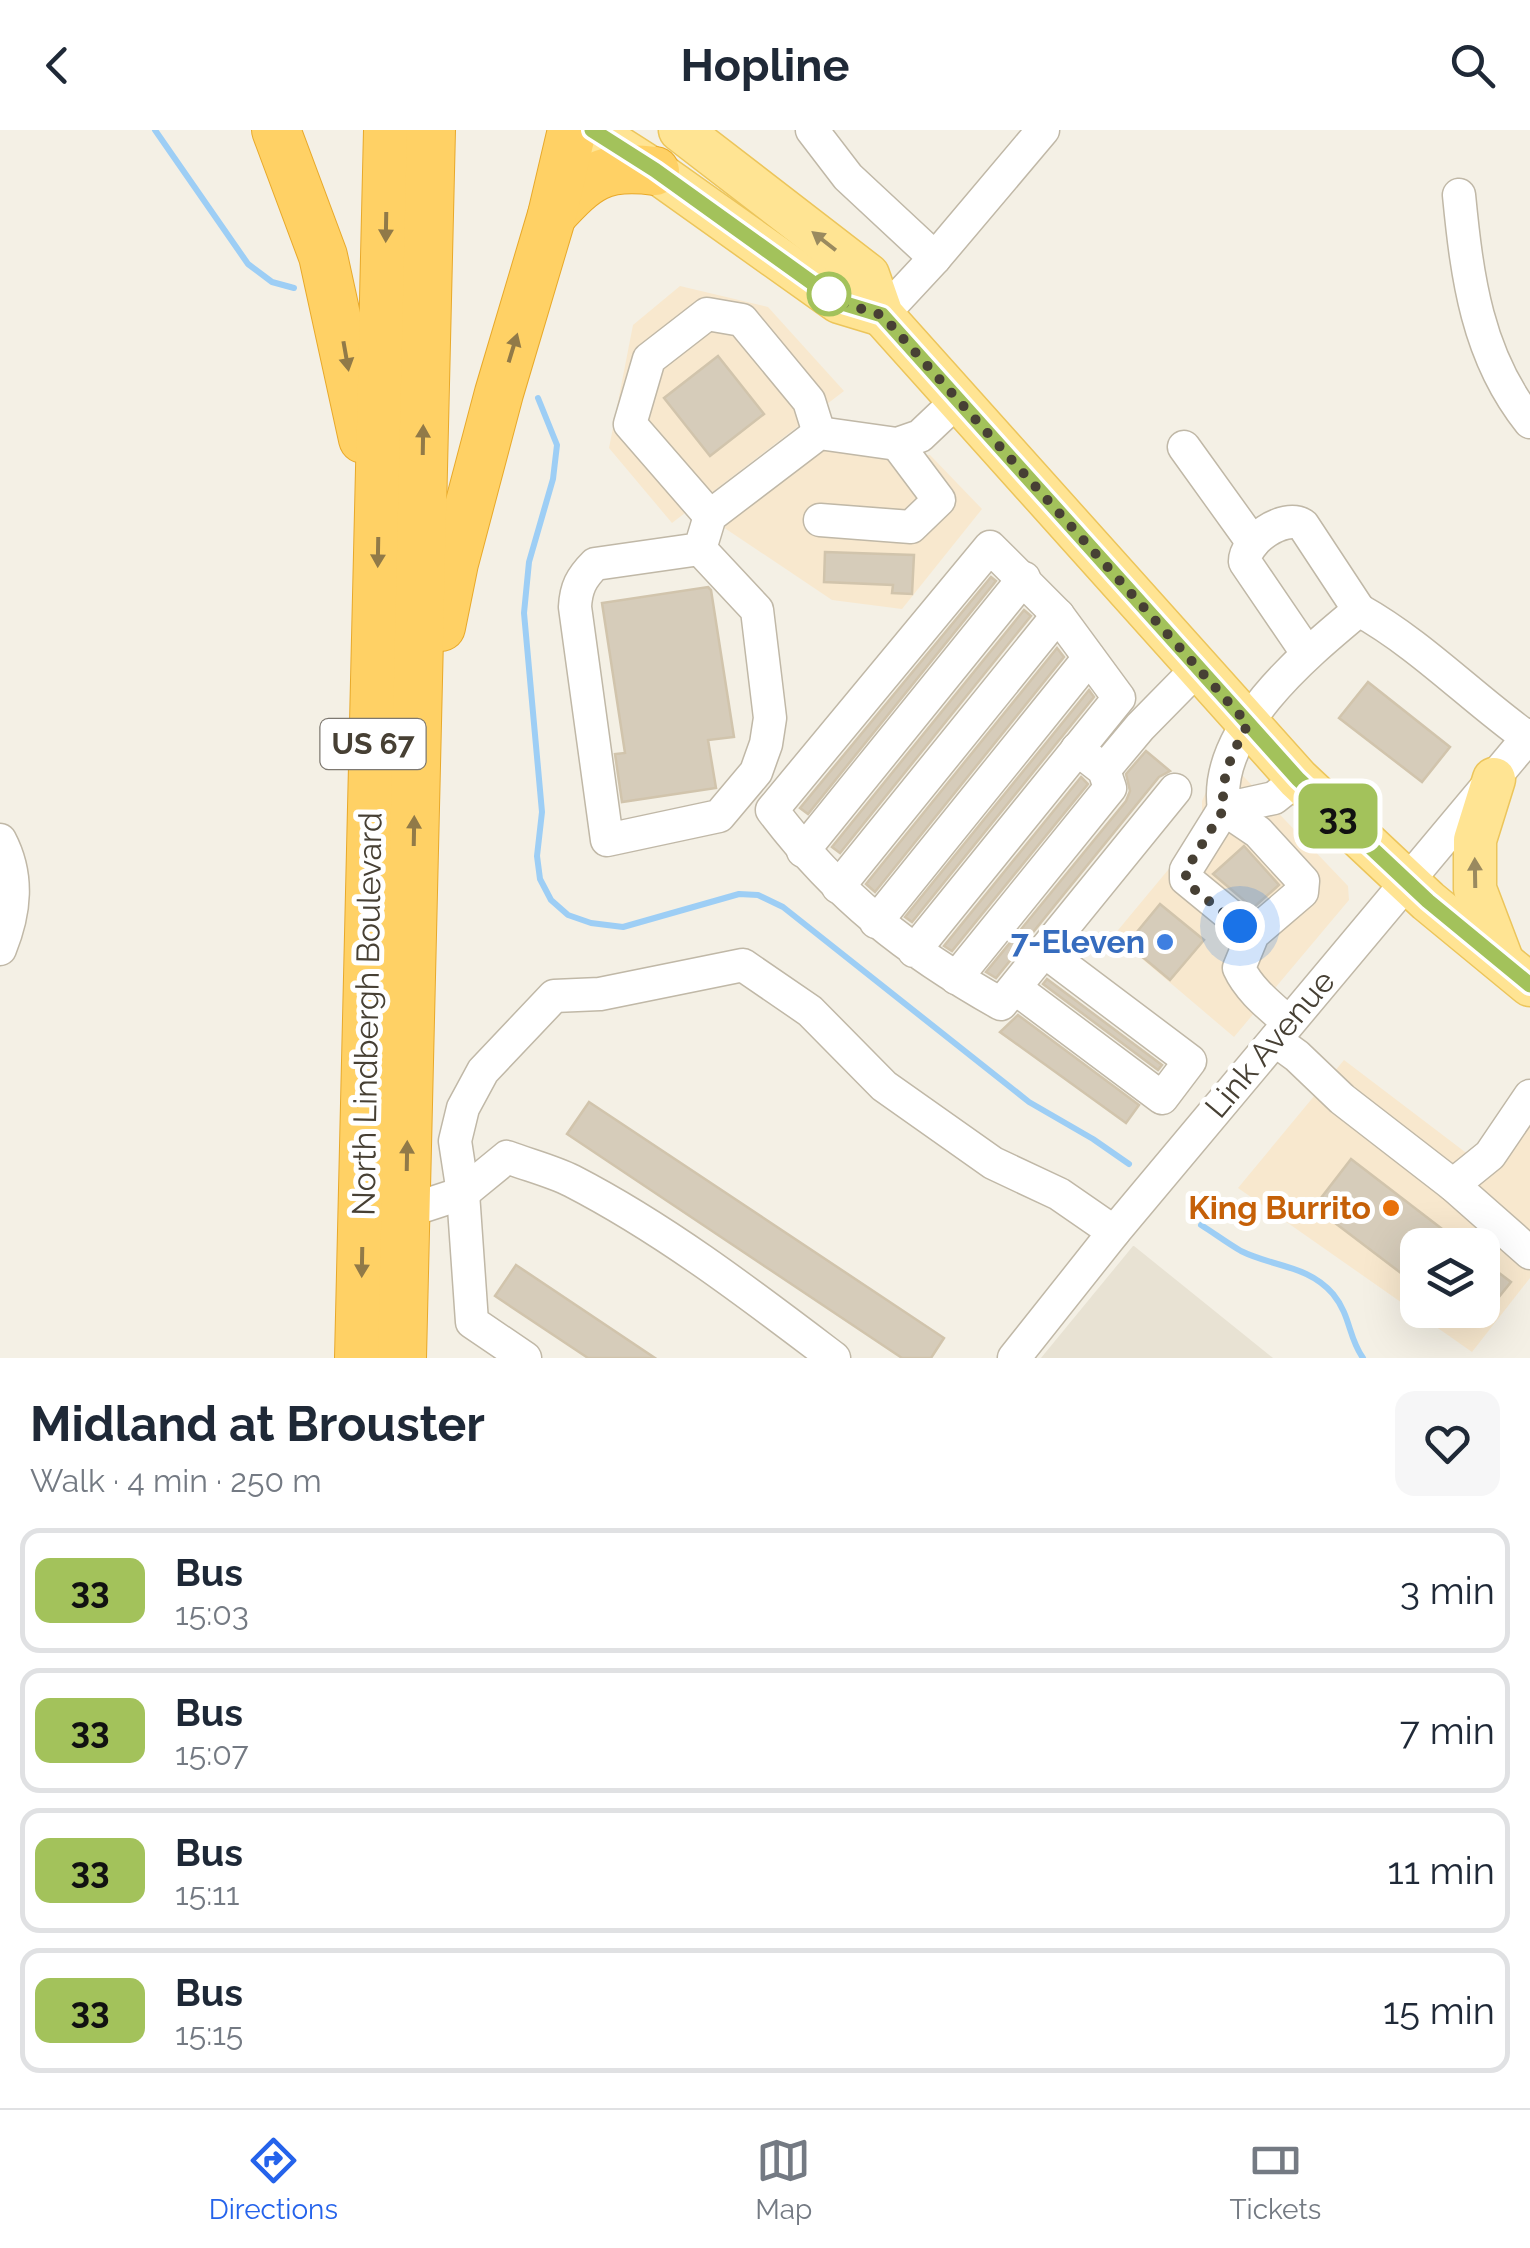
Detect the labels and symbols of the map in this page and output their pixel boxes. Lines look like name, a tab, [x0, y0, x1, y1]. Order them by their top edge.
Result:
one-way arrow	[378, 212, 394, 244]
one-way arrow	[812, 231, 838, 252]
unlabelled marker	[808, 273, 850, 315]
one-way arrow	[506, 332, 521, 362]
one-way arrow	[339, 341, 354, 373]
one-way arrow	[416, 424, 432, 456]
one-way arrow	[369, 537, 385, 569]
road number: US 67	[320, 719, 426, 769]
line badge: 33	[1293, 784, 1383, 848]
street label: North Lindbergh Boulevard	[344, 812, 389, 1216]
one-way arrow	[407, 814, 423, 846]
one-way arrow	[1467, 856, 1483, 888]
your location	[1215, 901, 1265, 951]
place label: 7-Eleven	[1011, 923, 1145, 960]
marker: 7-Eleven	[1154, 931, 1176, 953]
street label: Link Avenue	[1197, 963, 1342, 1125]
one-way arrow	[399, 1139, 415, 1171]
place label: King Burrito	[1188, 1189, 1371, 1226]
marker: King Burrito	[1380, 1197, 1402, 1219]
one-way arrow	[353, 1247, 369, 1279]

